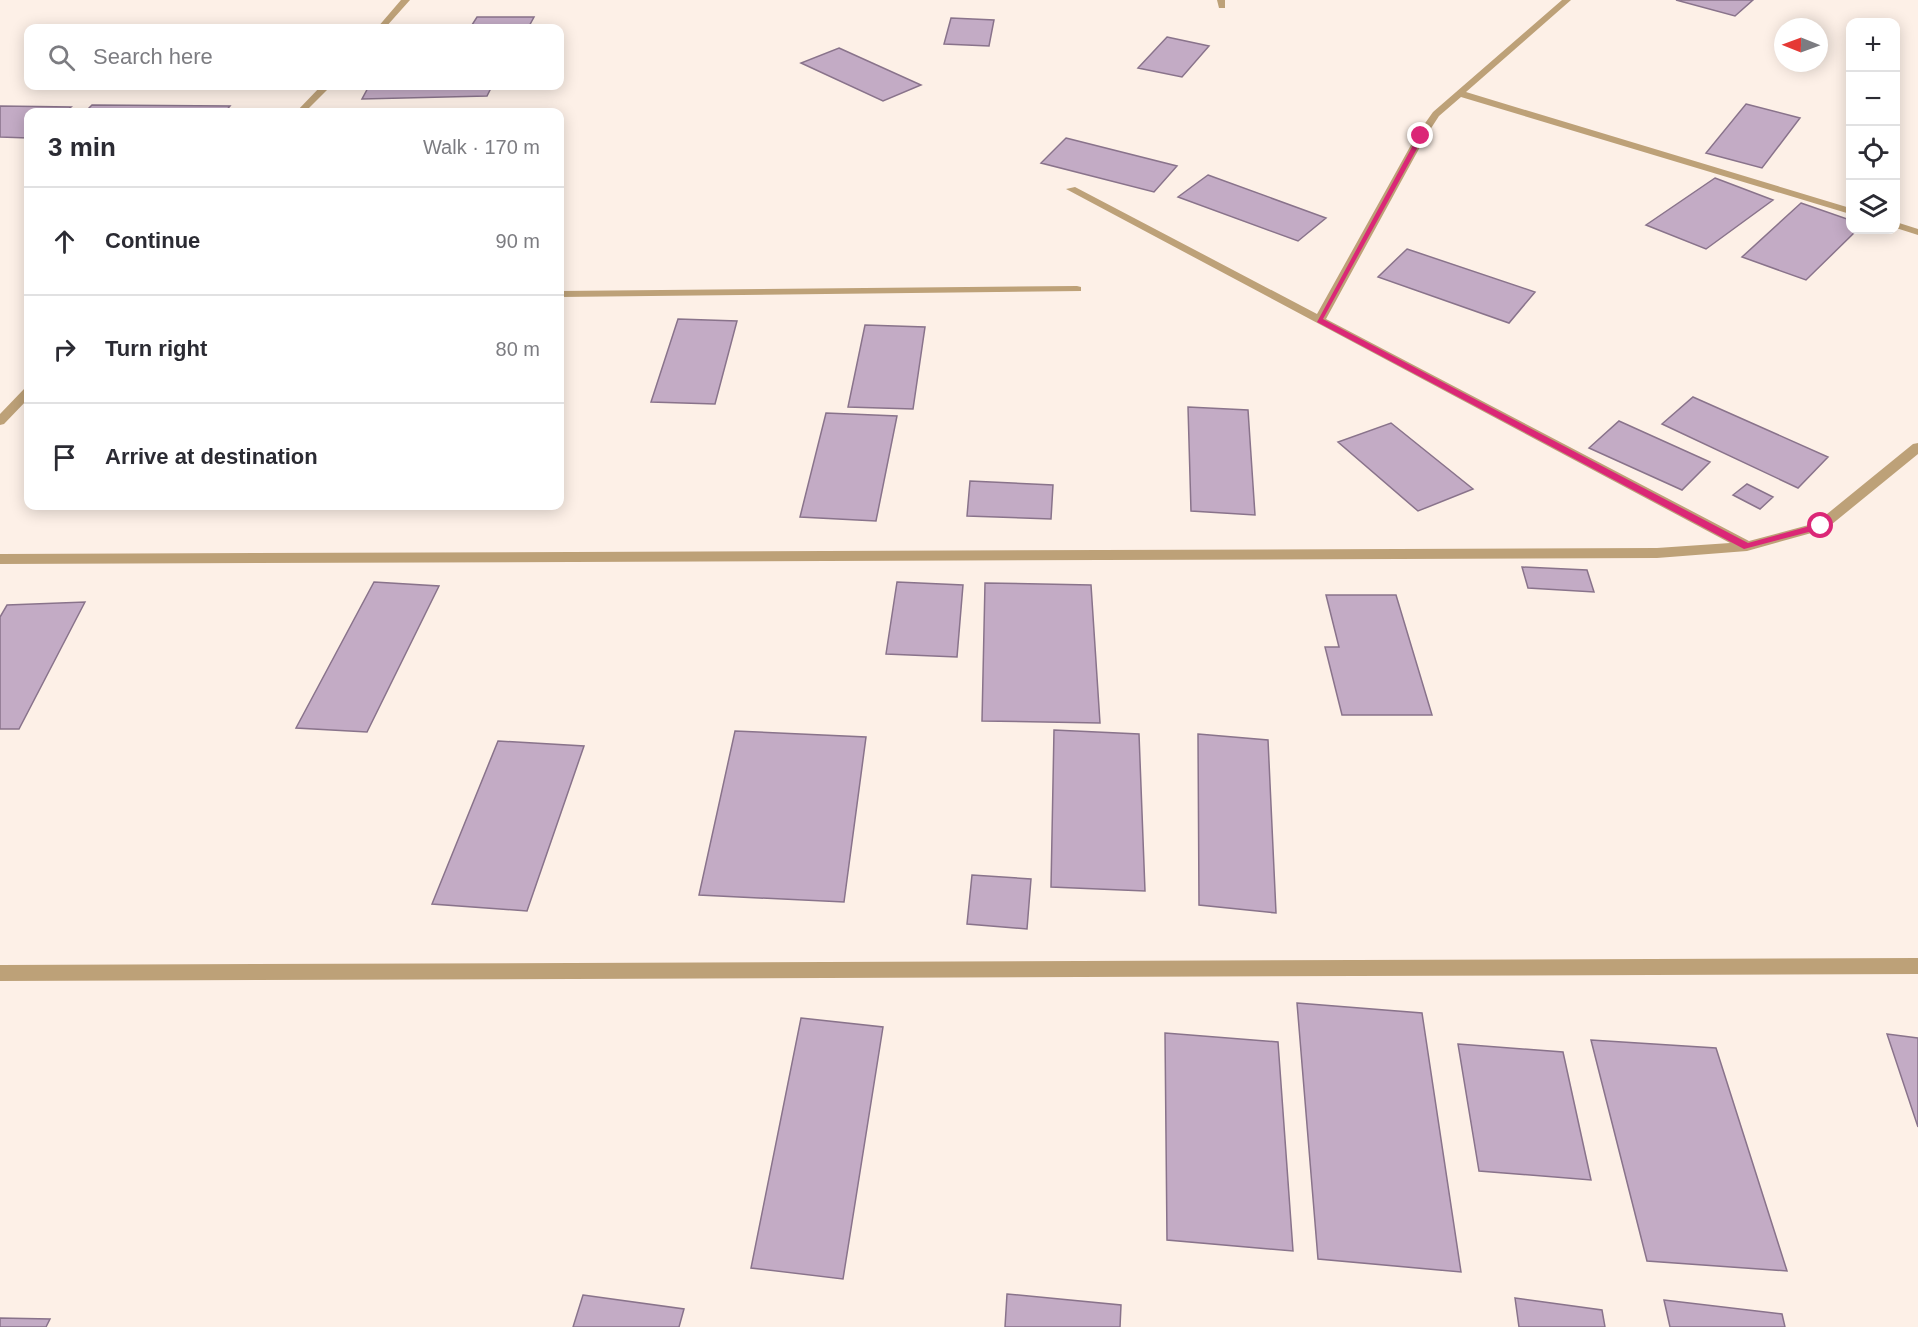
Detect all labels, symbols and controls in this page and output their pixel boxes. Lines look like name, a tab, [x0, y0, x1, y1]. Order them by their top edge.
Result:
north arrow	[1774, 18, 1828, 72]
map controls	[1846, 18, 1900, 234]
button: +	[1846, 18, 1900, 72]
search box	[24, 24, 564, 90]
icon: search	[45, 41, 78, 74]
text: Search here	[93, 44, 213, 69]
button: −	[1846, 72, 1900, 126]
route end	[1407, 122, 1433, 148]
button: locate	[1846, 126, 1900, 180]
text: 3 min	[48, 132, 116, 162]
text: Walk · 170 m	[423, 136, 540, 158]
button: layers	[1846, 180, 1900, 234]
icon: ahead	[48, 225, 81, 258]
text: Continue	[105, 228, 200, 253]
text: 90 m	[496, 230, 540, 252]
icon: right	[48, 333, 81, 366]
text: Turn right	[105, 336, 207, 361]
text: 80 m	[496, 338, 540, 360]
icon: arrive	[48, 441, 81, 474]
text: Arrive at destination	[105, 444, 318, 469]
route start	[1807, 512, 1833, 538]

